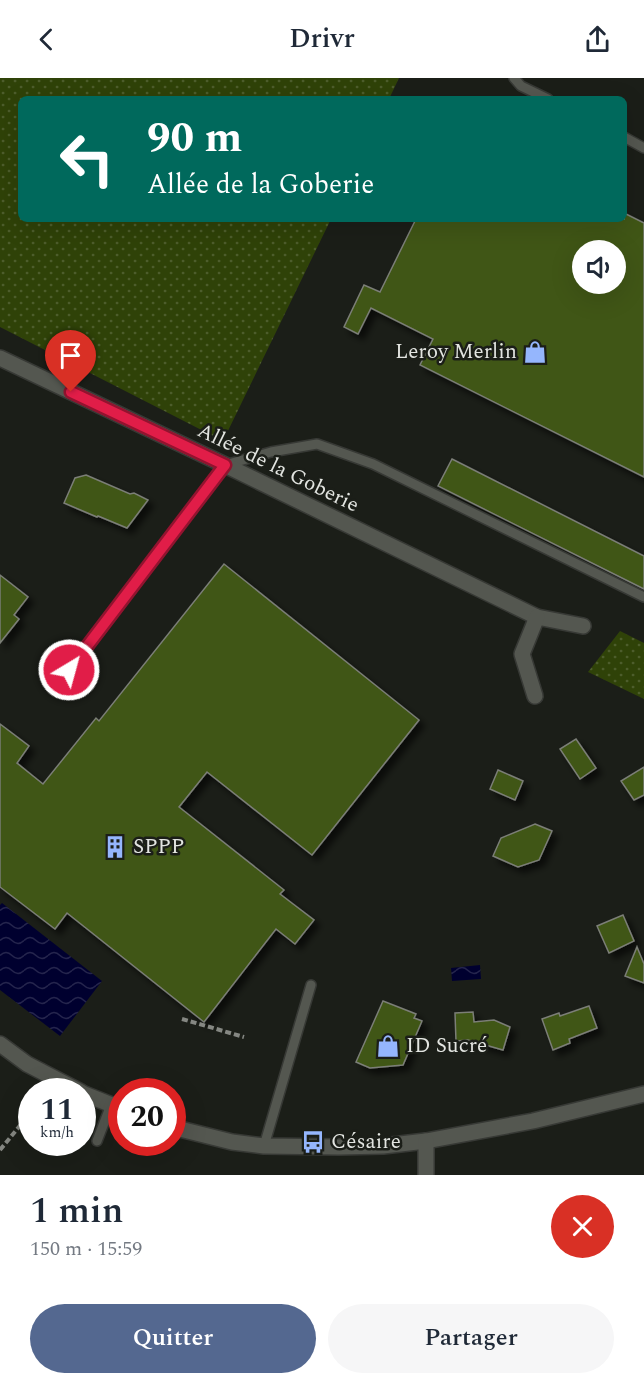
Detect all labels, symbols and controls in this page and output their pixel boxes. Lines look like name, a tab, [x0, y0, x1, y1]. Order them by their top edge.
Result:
text: Drivr	[289, 18, 355, 60]
icon: back	[30, 23, 63, 56]
icon: share	[581, 23, 614, 56]
text: 90 m	[147, 107, 242, 170]
icon: left	[48, 120, 126, 198]
text: Allée de la Goberie	[147, 164, 374, 206]
map controls	[572, 240, 626, 294]
button: sound	[572, 240, 626, 294]
pin	[45, 330, 96, 392]
place label: Leroy Merlin	[395, 336, 517, 368]
icon: arrive	[54, 339, 87, 372]
shop icon: Leroy Merlin	[522, 339, 548, 365]
street label: Allée de la Goberie	[192, 415, 364, 521]
position arrow	[37, 638, 101, 702]
place label: SPPP	[133, 831, 184, 863]
building icon: SPPP	[102, 834, 128, 860]
place label: ID Sucré	[406, 1030, 487, 1062]
shop icon: ID Sucré	[375, 1033, 401, 1059]
speed limit sign: 20	[108, 1078, 186, 1156]
text: 11	[40, 1087, 74, 1133]
text: km/h	[40, 1121, 74, 1144]
place label: Césaire	[331, 1126, 401, 1158]
bus stop icon: Césaire	[300, 1129, 326, 1155]
text: 1 min	[30, 1184, 123, 1239]
button: close	[551, 1195, 614, 1258]
text: 150 m · 15:59	[30, 1234, 142, 1264]
button: Quitter	[30, 1304, 316, 1373]
button: Partager	[328, 1304, 614, 1373]

